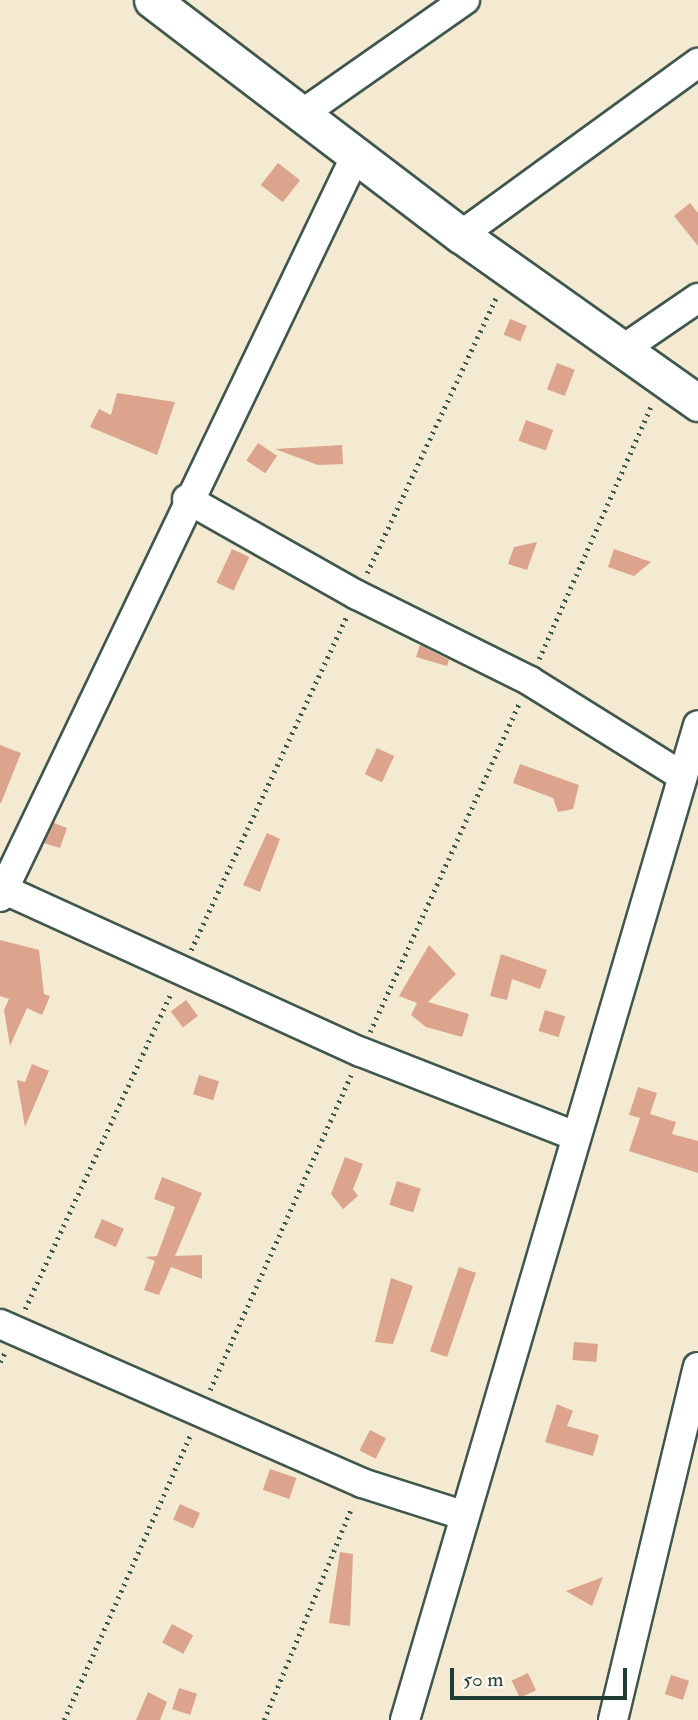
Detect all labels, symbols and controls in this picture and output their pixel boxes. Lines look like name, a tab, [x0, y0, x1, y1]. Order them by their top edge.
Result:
scale bar	[453, 1654, 630, 1698]
text: 50 m	[463, 1666, 504, 1693]

